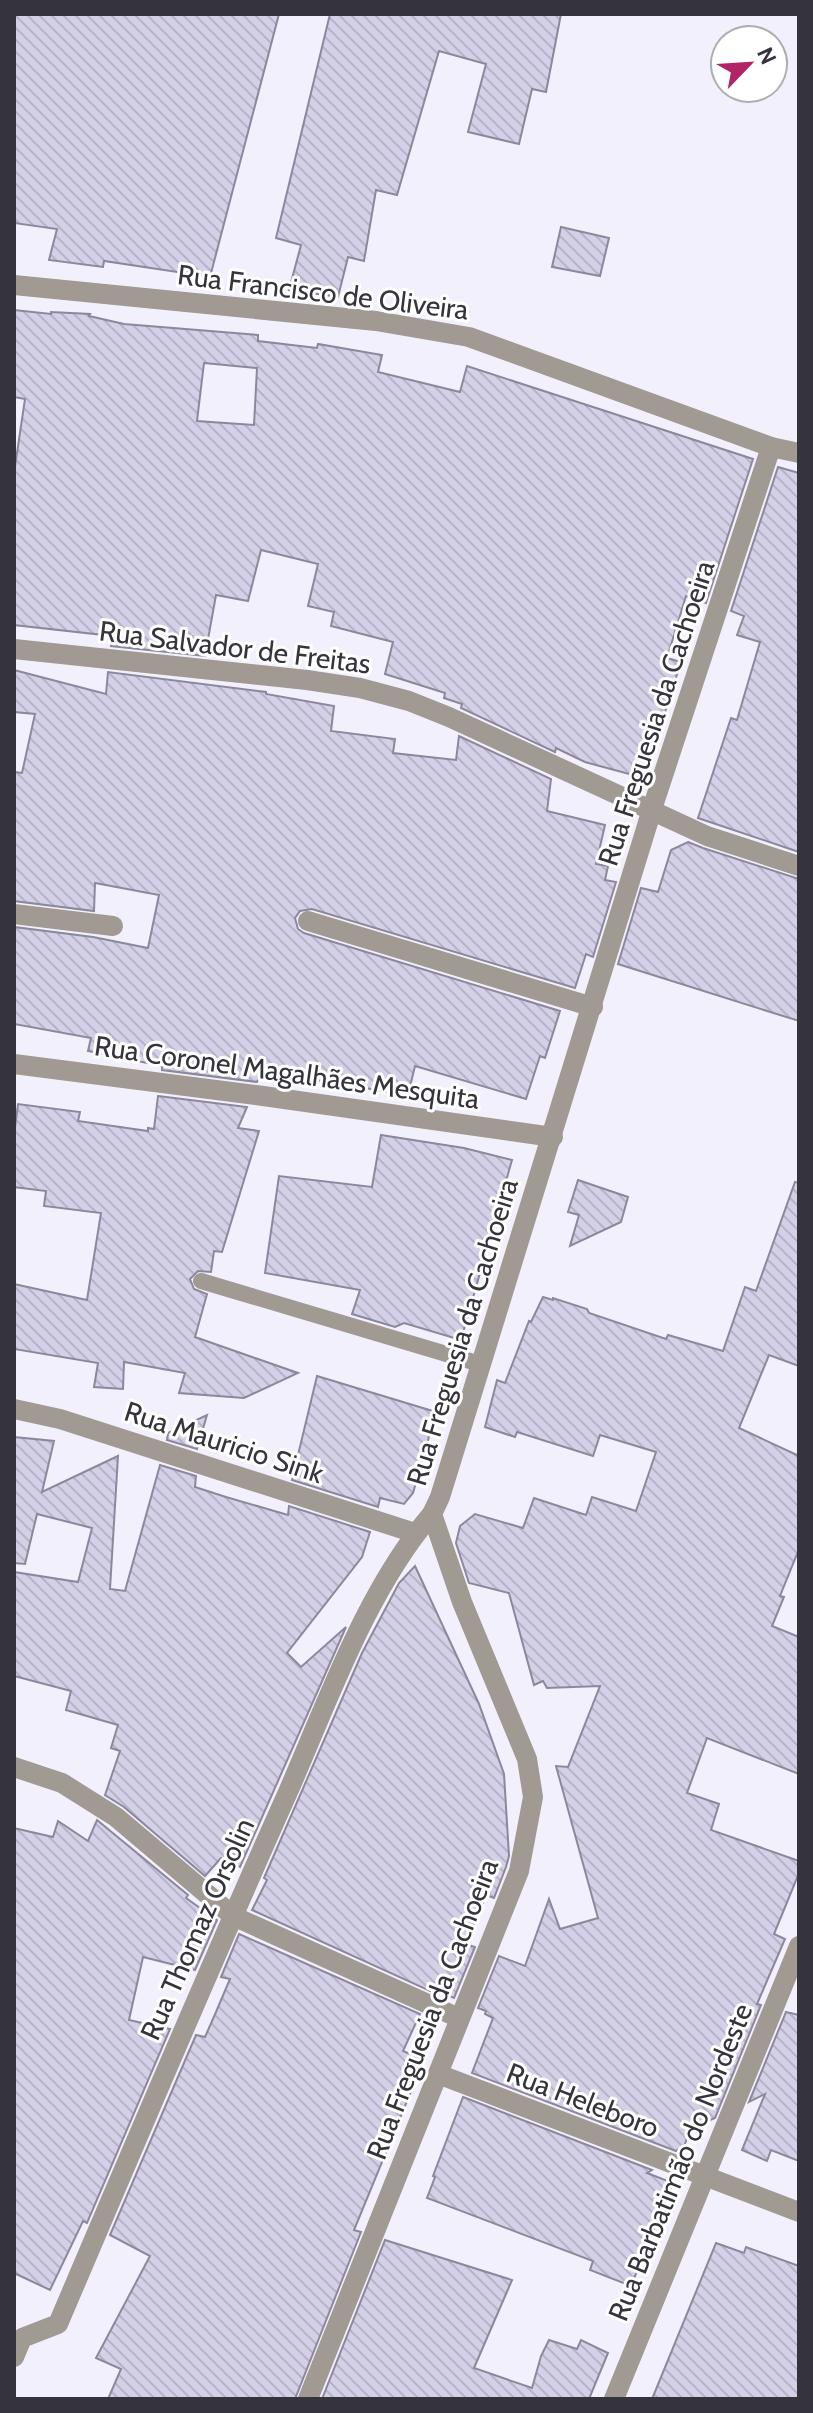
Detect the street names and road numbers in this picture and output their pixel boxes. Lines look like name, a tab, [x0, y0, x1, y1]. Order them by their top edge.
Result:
street label: Rua Francisco de Oliveira	[176, 257, 471, 327]
street label: Rua Freguesia da Cachoeira	[591, 556, 722, 870]
street label: Rua Salvador de Freitas	[97, 613, 373, 681]
street label: Rua Coronel Magalhães Mesquita	[92, 1028, 482, 1116]
street label: Rua Freguesia da Cachoeira	[399, 1174, 525, 1490]
street label: Rua Mauricio Sink	[120, 1394, 328, 1490]
street label: Rua Thomaz Orsolin	[133, 1813, 261, 2045]
street label: Rua Freguesia da Cachoeira	[359, 1853, 505, 2164]
street label: Rua Barbatimão do Nordeste	[601, 1998, 759, 2326]
street label: Rua Heleboro	[502, 2055, 664, 2145]

